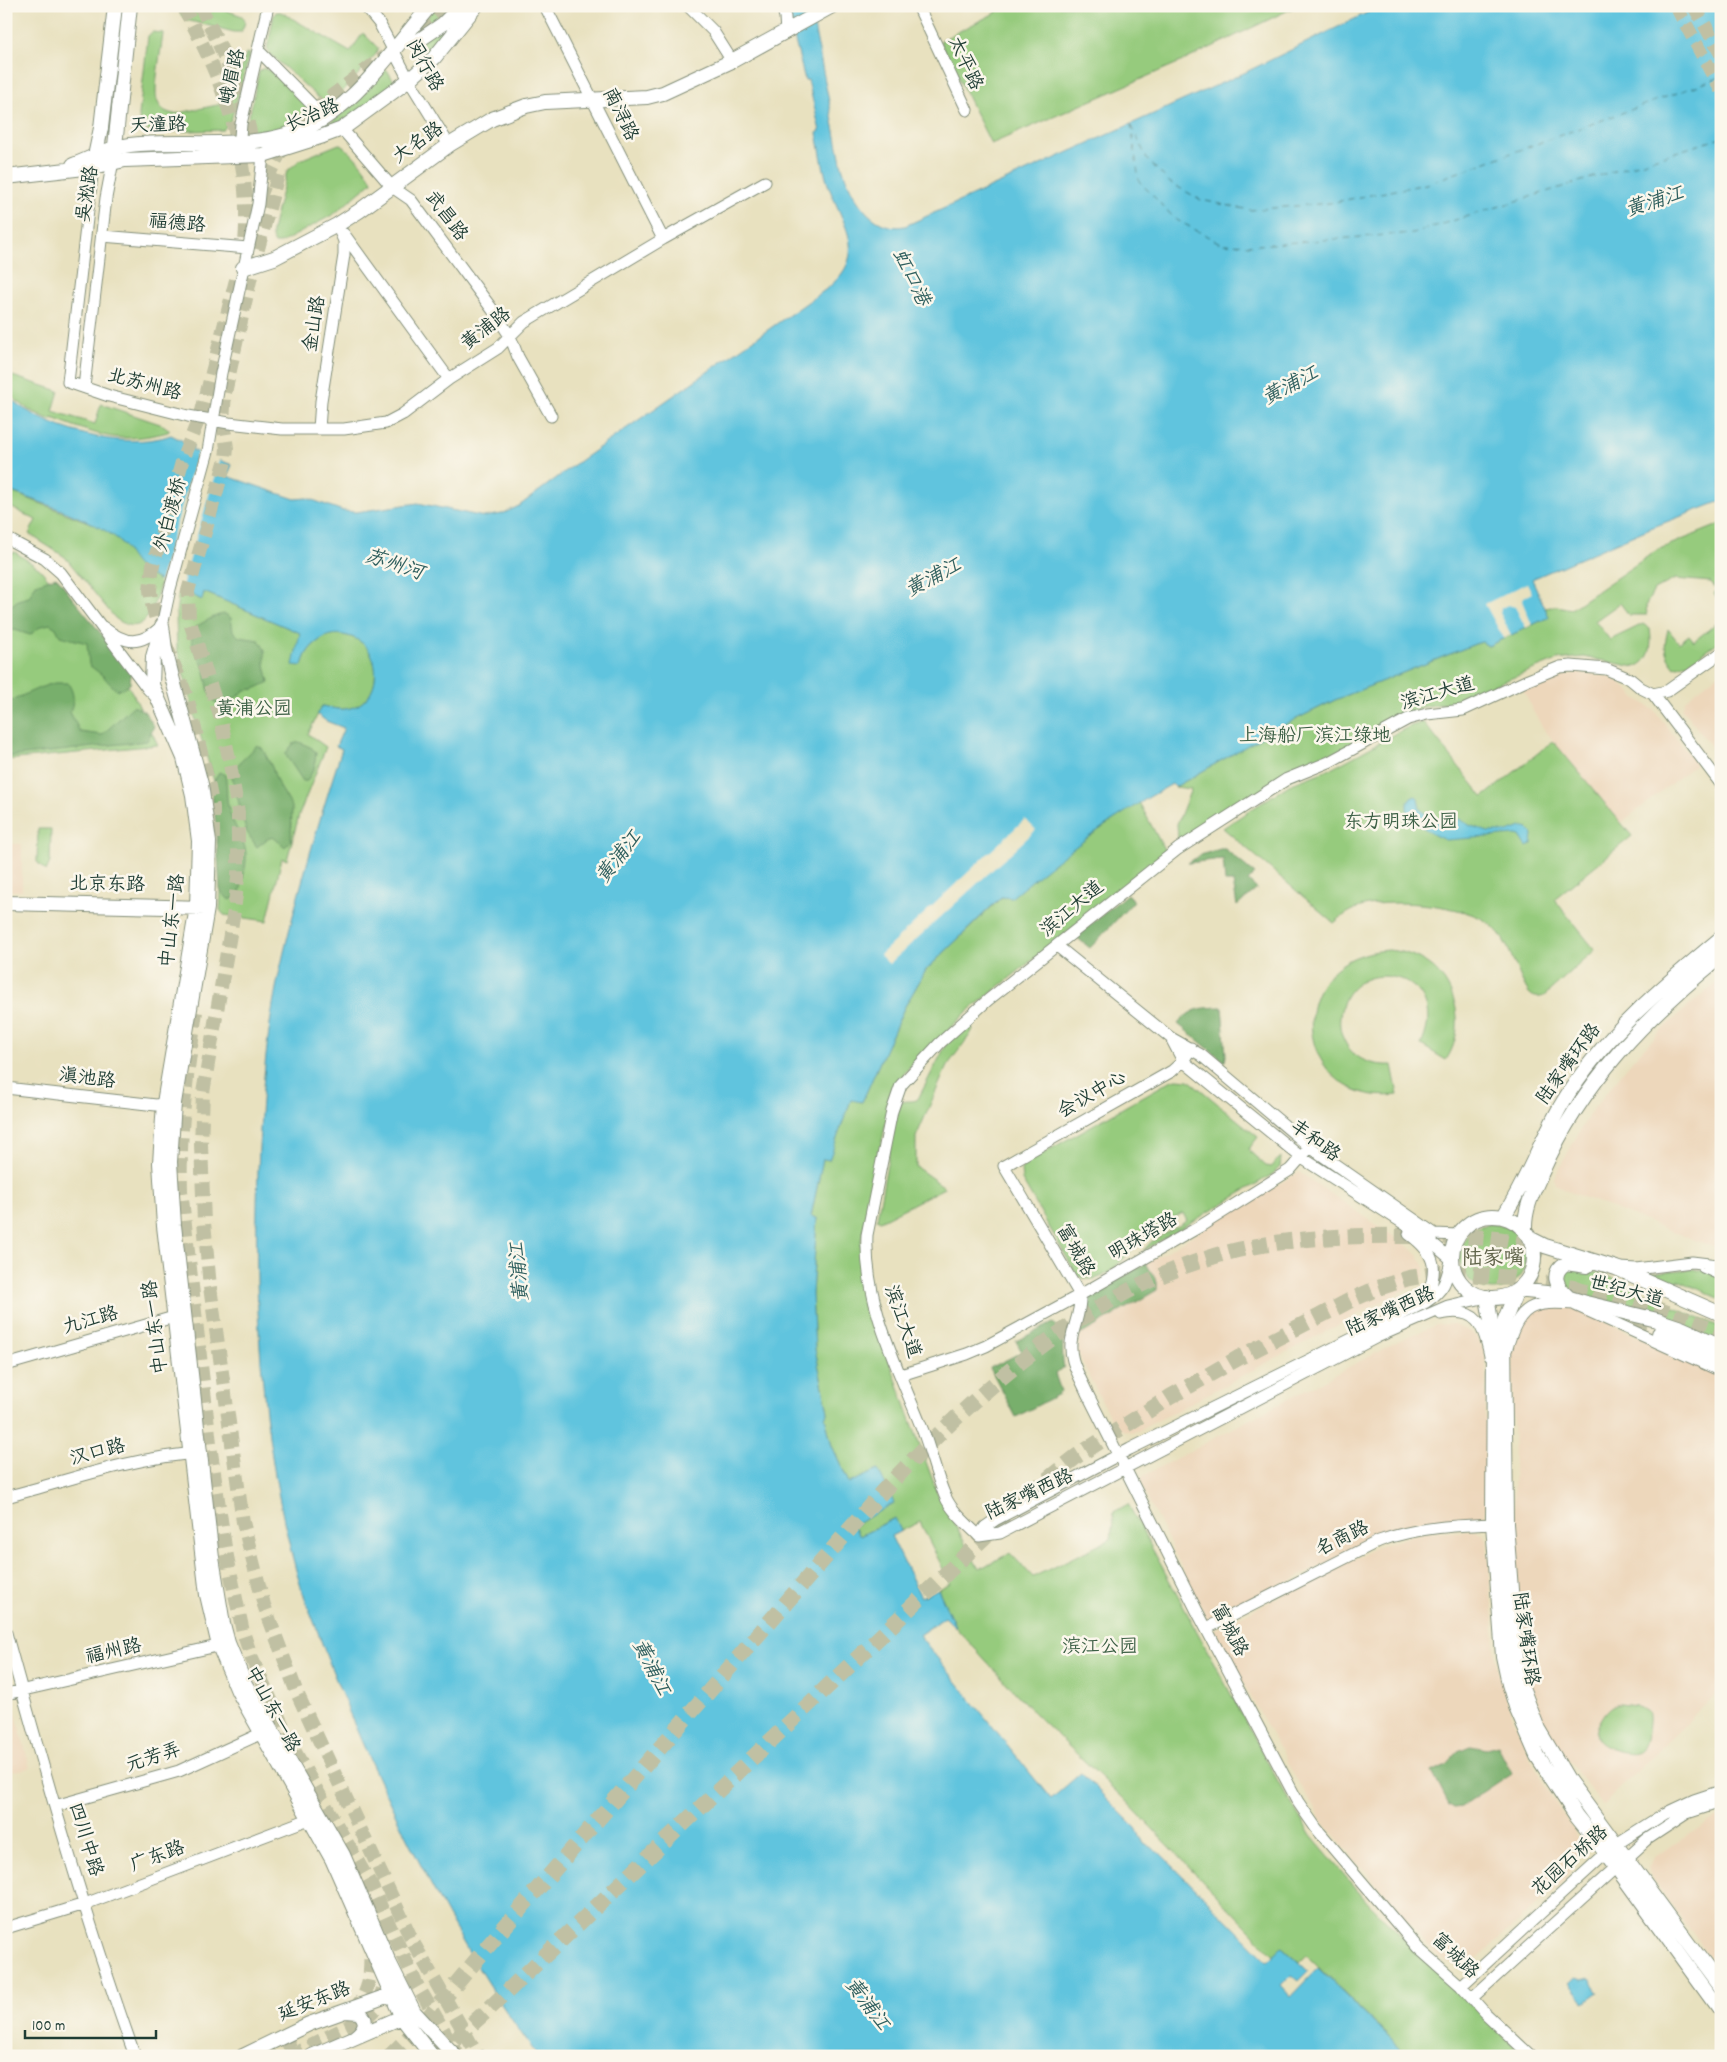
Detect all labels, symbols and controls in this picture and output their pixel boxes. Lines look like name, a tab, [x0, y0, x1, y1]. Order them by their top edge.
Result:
street label: 太平路	[940, 32, 988, 96]
street label: 闵行路	[397, 35, 449, 97]
street label: 峨眉路	[214, 46, 254, 108]
street label: 南浔路	[594, 83, 644, 147]
street label: 长治路	[281, 93, 345, 141]
street label: 天潼路	[129, 113, 187, 141]
street label: 大名路	[388, 117, 450, 171]
street label: 吴淞路	[71, 164, 107, 224]
water label: 黄浦江	[1622, 180, 1689, 226]
street label: 武昌路	[417, 186, 473, 248]
street label: 福德路	[147, 209, 207, 241]
water label: 虹口港	[884, 245, 937, 313]
street label: 金山路	[298, 294, 334, 354]
street label: 黄浦路	[456, 302, 518, 358]
water label: 黄浦江	[1258, 360, 1325, 413]
street label: 北苏州路	[104, 363, 184, 409]
street label: 外白渡桥	[149, 475, 195, 555]
water label: 苏州河	[361, 543, 430, 590]
water label: 黄浦江	[901, 552, 968, 605]
street label: 滨江大道	[1398, 672, 1478, 718]
park label: 黄浦公园	[216, 697, 292, 724]
park label: 上海船厂滨江绿地	[1239, 724, 1391, 751]
park label: 东方明珠公园	[1344, 810, 1458, 837]
water label: 黄浦江	[590, 825, 650, 890]
street label: 北京东路	[69, 872, 145, 900]
street label: 中山东一路	[155, 872, 193, 970]
street label: 滨江大道	[1035, 875, 1111, 945]
street label: 陆家嘴环路	[1531, 1019, 1609, 1111]
street label: 滇池路	[57, 1063, 117, 1097]
street label: 会议中心	[1053, 1065, 1133, 1127]
street label: 丰和路	[1283, 1114, 1345, 1170]
street label: 明珠塔路	[1104, 1207, 1184, 1269]
street label: 富城路	[1048, 1220, 1100, 1282]
water label: 黄浦江	[504, 1240, 538, 1303]
district label: 陆家嘴	[1462, 1245, 1525, 1275]
street label: 世纪大道	[1586, 1270, 1666, 1316]
street label: 中山东一路	[138, 1278, 176, 1376]
street label: 陆家嘴西路	[1342, 1281, 1440, 1345]
street label: 滨江大道	[876, 1282, 926, 1362]
street label: 九江路	[60, 1301, 122, 1343]
street label: 汉口路	[67, 1434, 129, 1474]
street label: 陆家嘴西路	[981, 1464, 1079, 1528]
street label: 名商路	[1311, 1515, 1375, 1565]
street label: 陆家嘴环路	[1504, 1590, 1544, 1688]
street label: 富城路	[1203, 1599, 1253, 1663]
street label: 福州路	[83, 1633, 145, 1673]
water label: 黄浦江	[624, 1635, 677, 1702]
park label: 滨江公园	[1062, 1635, 1138, 1662]
street label: 中山东一路	[237, 1662, 305, 1758]
street label: 元芳弄	[123, 1737, 185, 1781]
street label: 四川中路	[60, 1800, 108, 1880]
street label: 花园石桥路	[1527, 1820, 1615, 1904]
street label: 广东路	[127, 1836, 189, 1880]
street label: 富城路	[1424, 1927, 1484, 1987]
water label: 黄浦江	[837, 1973, 896, 2038]
street label: 延安东路	[275, 1976, 355, 2030]
scale bar	[25, 2007, 156, 2039]
text: 100 m	[32, 2016, 65, 2038]

